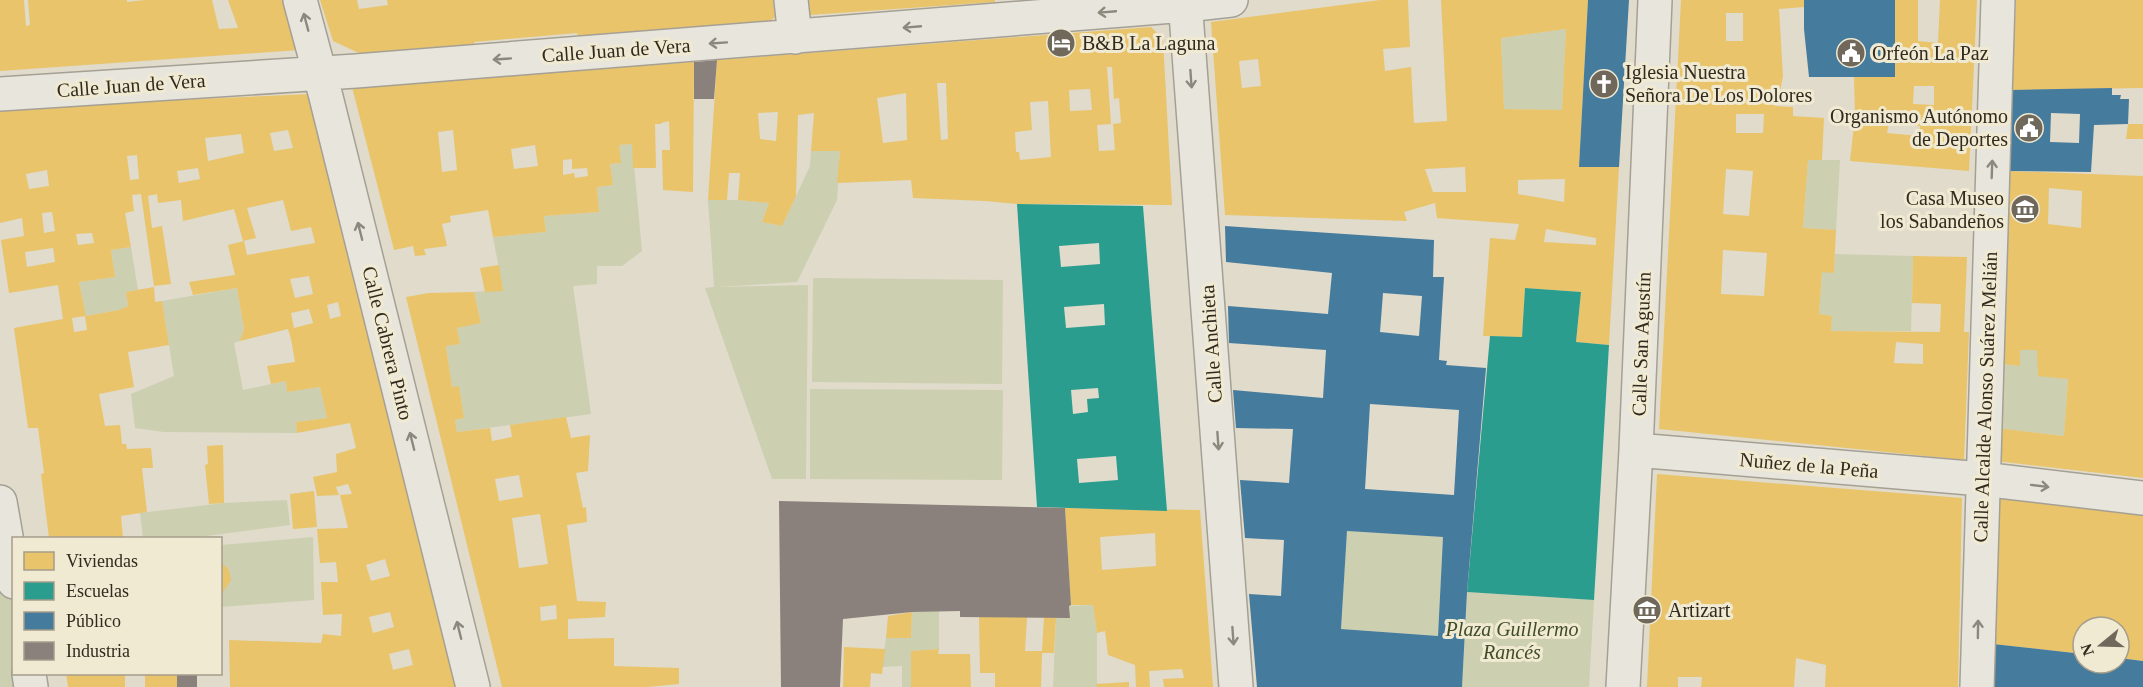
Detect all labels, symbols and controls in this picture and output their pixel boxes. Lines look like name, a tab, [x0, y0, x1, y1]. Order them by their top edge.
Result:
one-way arrow	[1097, 7, 1117, 18]
one-way arrow	[300, 13, 311, 32]
one-way arrow	[903, 22, 923, 33]
hotel icon: B&B La Laguna	[1045, 27, 1077, 59]
place label: B&B La Laguna	[1082, 32, 1215, 55]
street label: Calle Juan de Vera	[541, 34, 691, 66]
one-way arrow	[708, 37, 728, 48]
public building icon: Orfeón La Paz	[1835, 37, 1867, 69]
place label: Orfeón La Paz	[1872, 42, 1989, 64]
one-way arrow	[493, 54, 513, 65]
place label: Iglesia Nuestra Señora De Los Dolores	[1625, 61, 1812, 106]
church icon: Iglesia Nuestra Señora De Los Dolores	[1588, 68, 1620, 100]
street label: Calle Juan de Vera	[56, 69, 206, 101]
one-way arrow	[1186, 69, 1197, 89]
place label: Organismo Autónomo de Deportes	[1830, 105, 2008, 151]
public building icon: Organismo Autónomo de Deportes	[2013, 112, 2045, 144]
one-way arrow	[1987, 160, 1998, 180]
place label: Casa Museo los Sabandeños	[1880, 187, 2004, 232]
museum icon: Casa Museo los Sabandeños	[2009, 193, 2041, 225]
one-way arrow	[353, 222, 365, 241]
street label: Calle Alcalde Alonso Suárez Melián	[1969, 251, 2001, 543]
street label: Calle Cabrera Pinto	[358, 264, 418, 422]
street label: Calle San Agustín	[1627, 271, 1656, 417]
street label: Calle Anchieta	[1196, 284, 1226, 404]
one-way arrow	[1213, 431, 1224, 451]
one-way arrow	[406, 432, 418, 451]
street label: Nuñez de la Peña	[1739, 448, 1880, 482]
one-way arrow	[2030, 481, 2050, 492]
legend	[12, 537, 222, 675]
text: Viviendas	[66, 551, 138, 571]
text: Escuelas	[66, 581, 129, 601]
museum icon: Artizart	[1631, 594, 1663, 626]
place label: Artizart	[1668, 599, 1731, 621]
text: Público	[66, 611, 121, 631]
north arrow	[2071, 615, 2131, 675]
park label: Plaza Guillermo Rancés	[1445, 618, 1578, 663]
one-way arrow	[1973, 619, 1984, 639]
one-way arrow	[453, 621, 465, 640]
one-way arrow	[1227, 625, 1238, 645]
text: Industria	[66, 641, 130, 661]
text: N	[2077, 641, 2097, 658]

